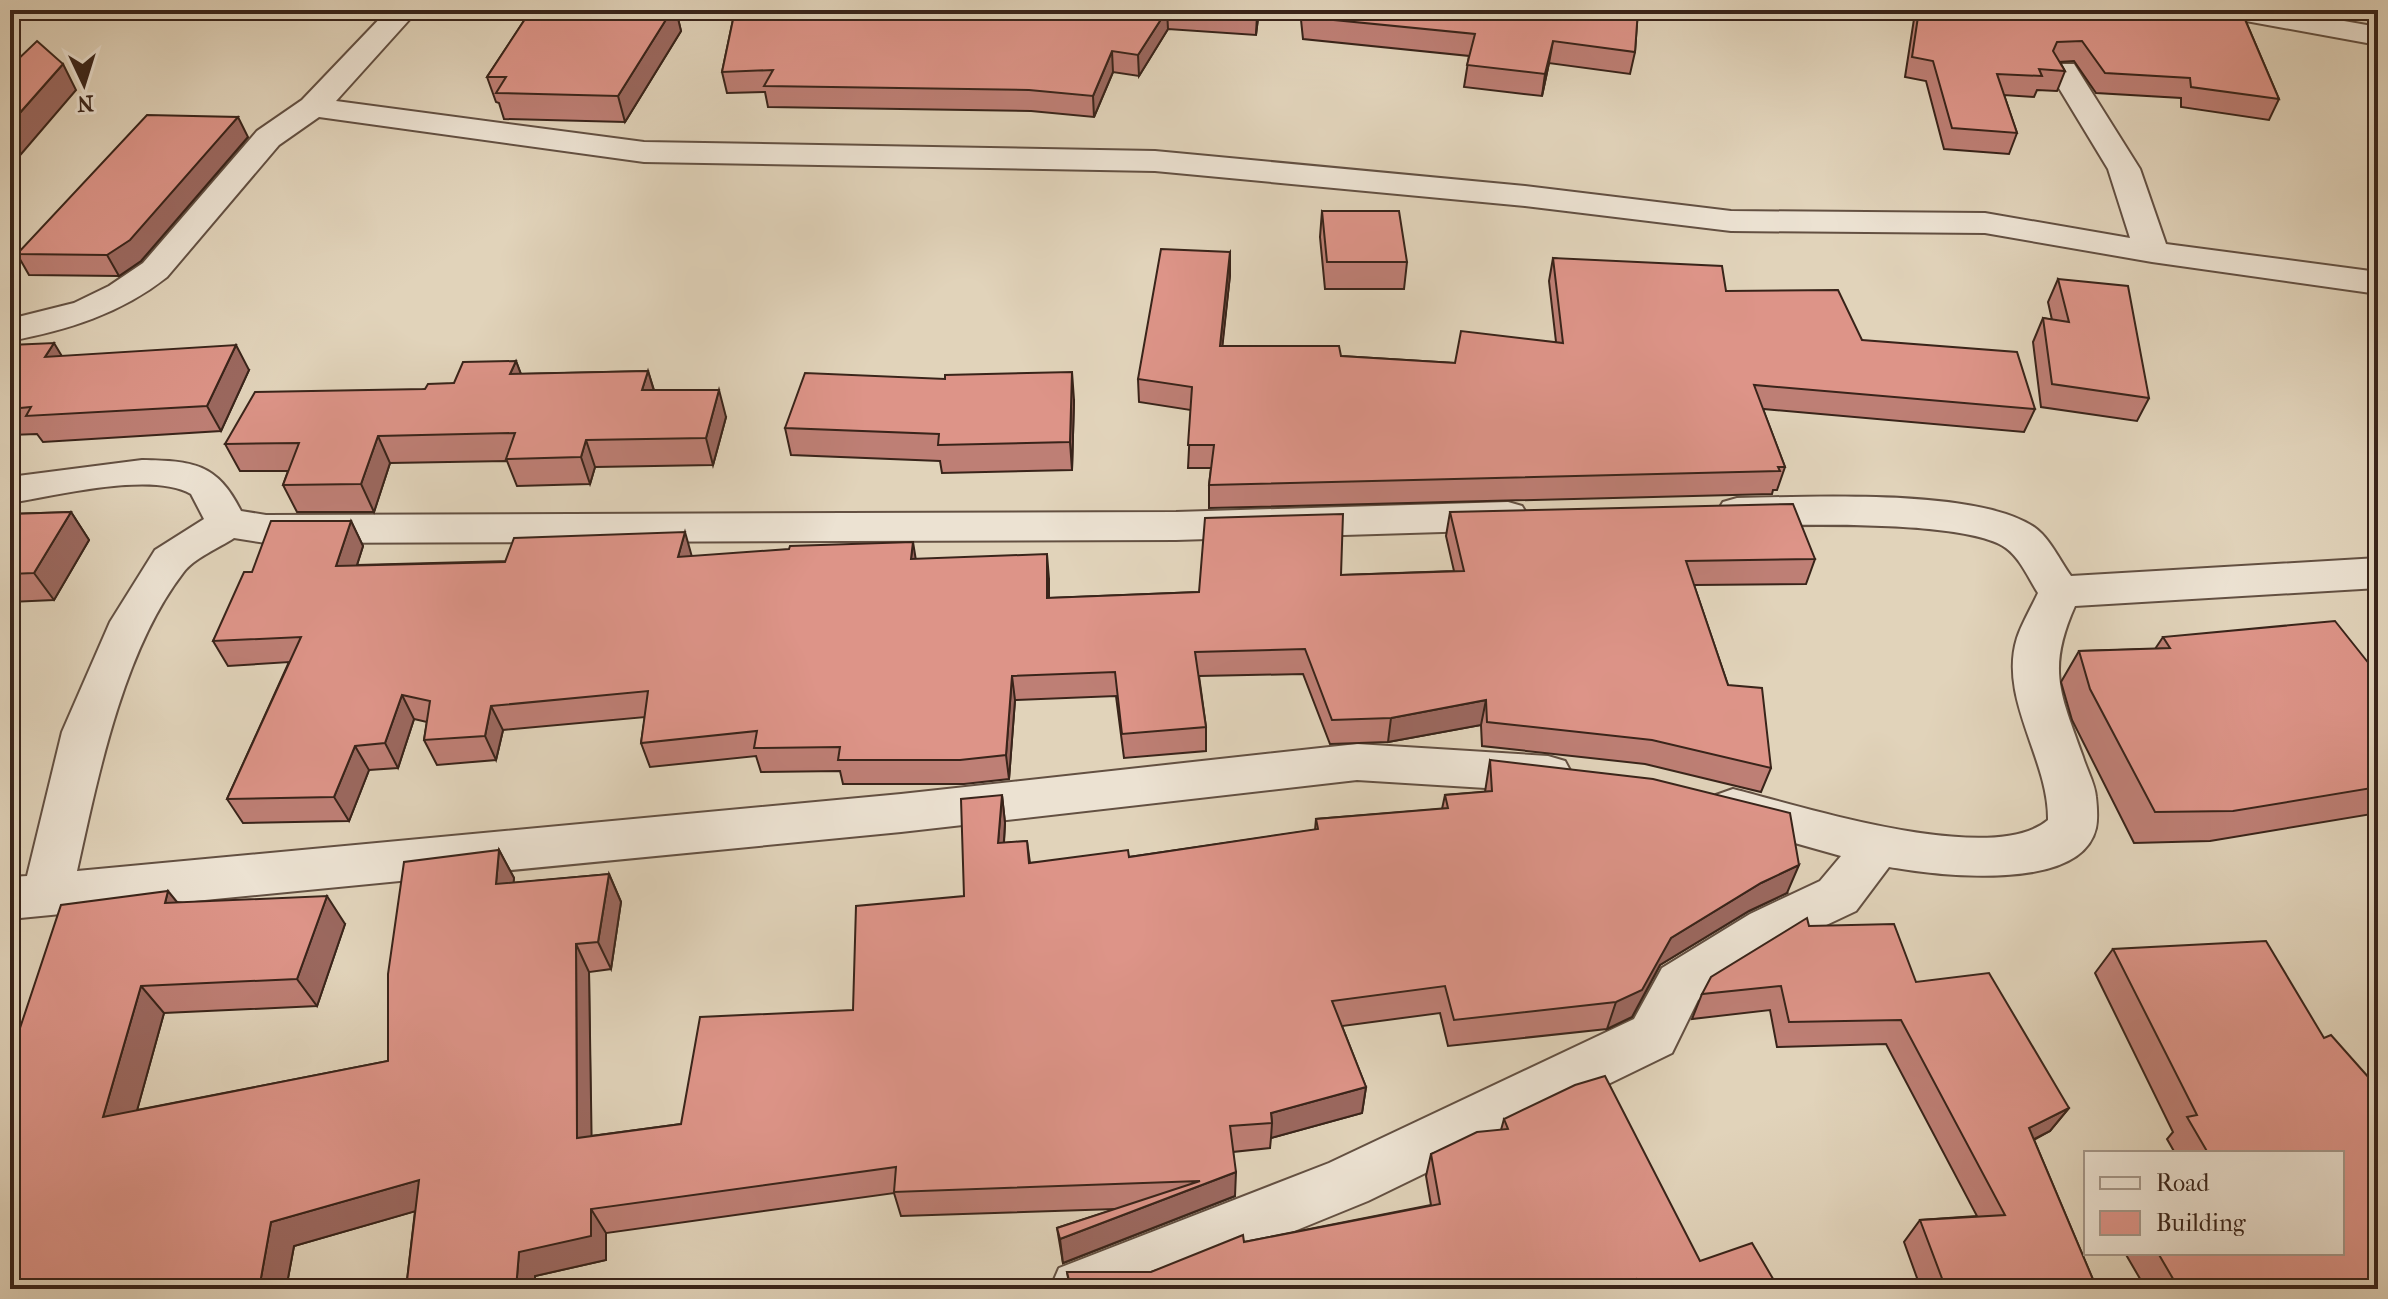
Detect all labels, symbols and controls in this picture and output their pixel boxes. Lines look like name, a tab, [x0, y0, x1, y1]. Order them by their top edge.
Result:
north arrow	[44, 44, 124, 124]
text: N	[76, 89, 95, 117]
legend	[2084, 1151, 2344, 1255]
text: Road	[2156, 1169, 2210, 1197]
text: Building	[2156, 1209, 2247, 1237]

